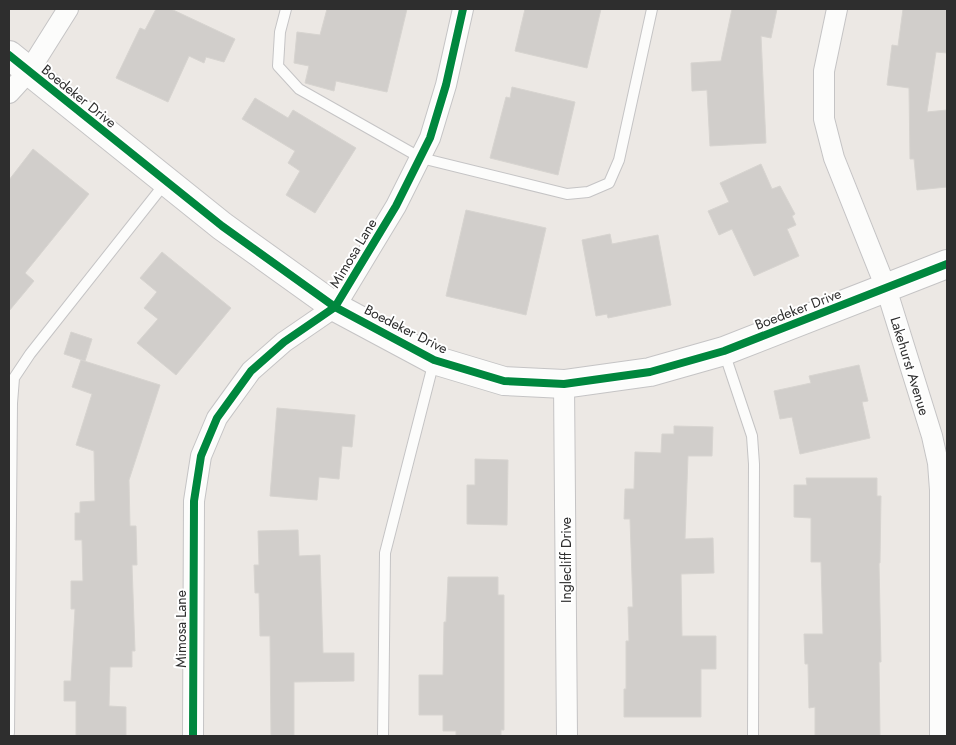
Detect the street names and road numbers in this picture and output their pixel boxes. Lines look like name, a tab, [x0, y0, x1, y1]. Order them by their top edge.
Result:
street label: Boedeker Drive	[37, 60, 121, 132]
street label: Mimosa Lane	[324, 215, 382, 291]
street label: Boedeker Drive	[752, 283, 844, 335]
street label: Boedeker Drive	[361, 299, 451, 359]
street label: Lakehurst Avenue	[885, 314, 935, 418]
street label: Inglecliff Drive	[556, 517, 576, 603]
street label: Mimosa Lane	[171, 590, 191, 668]

